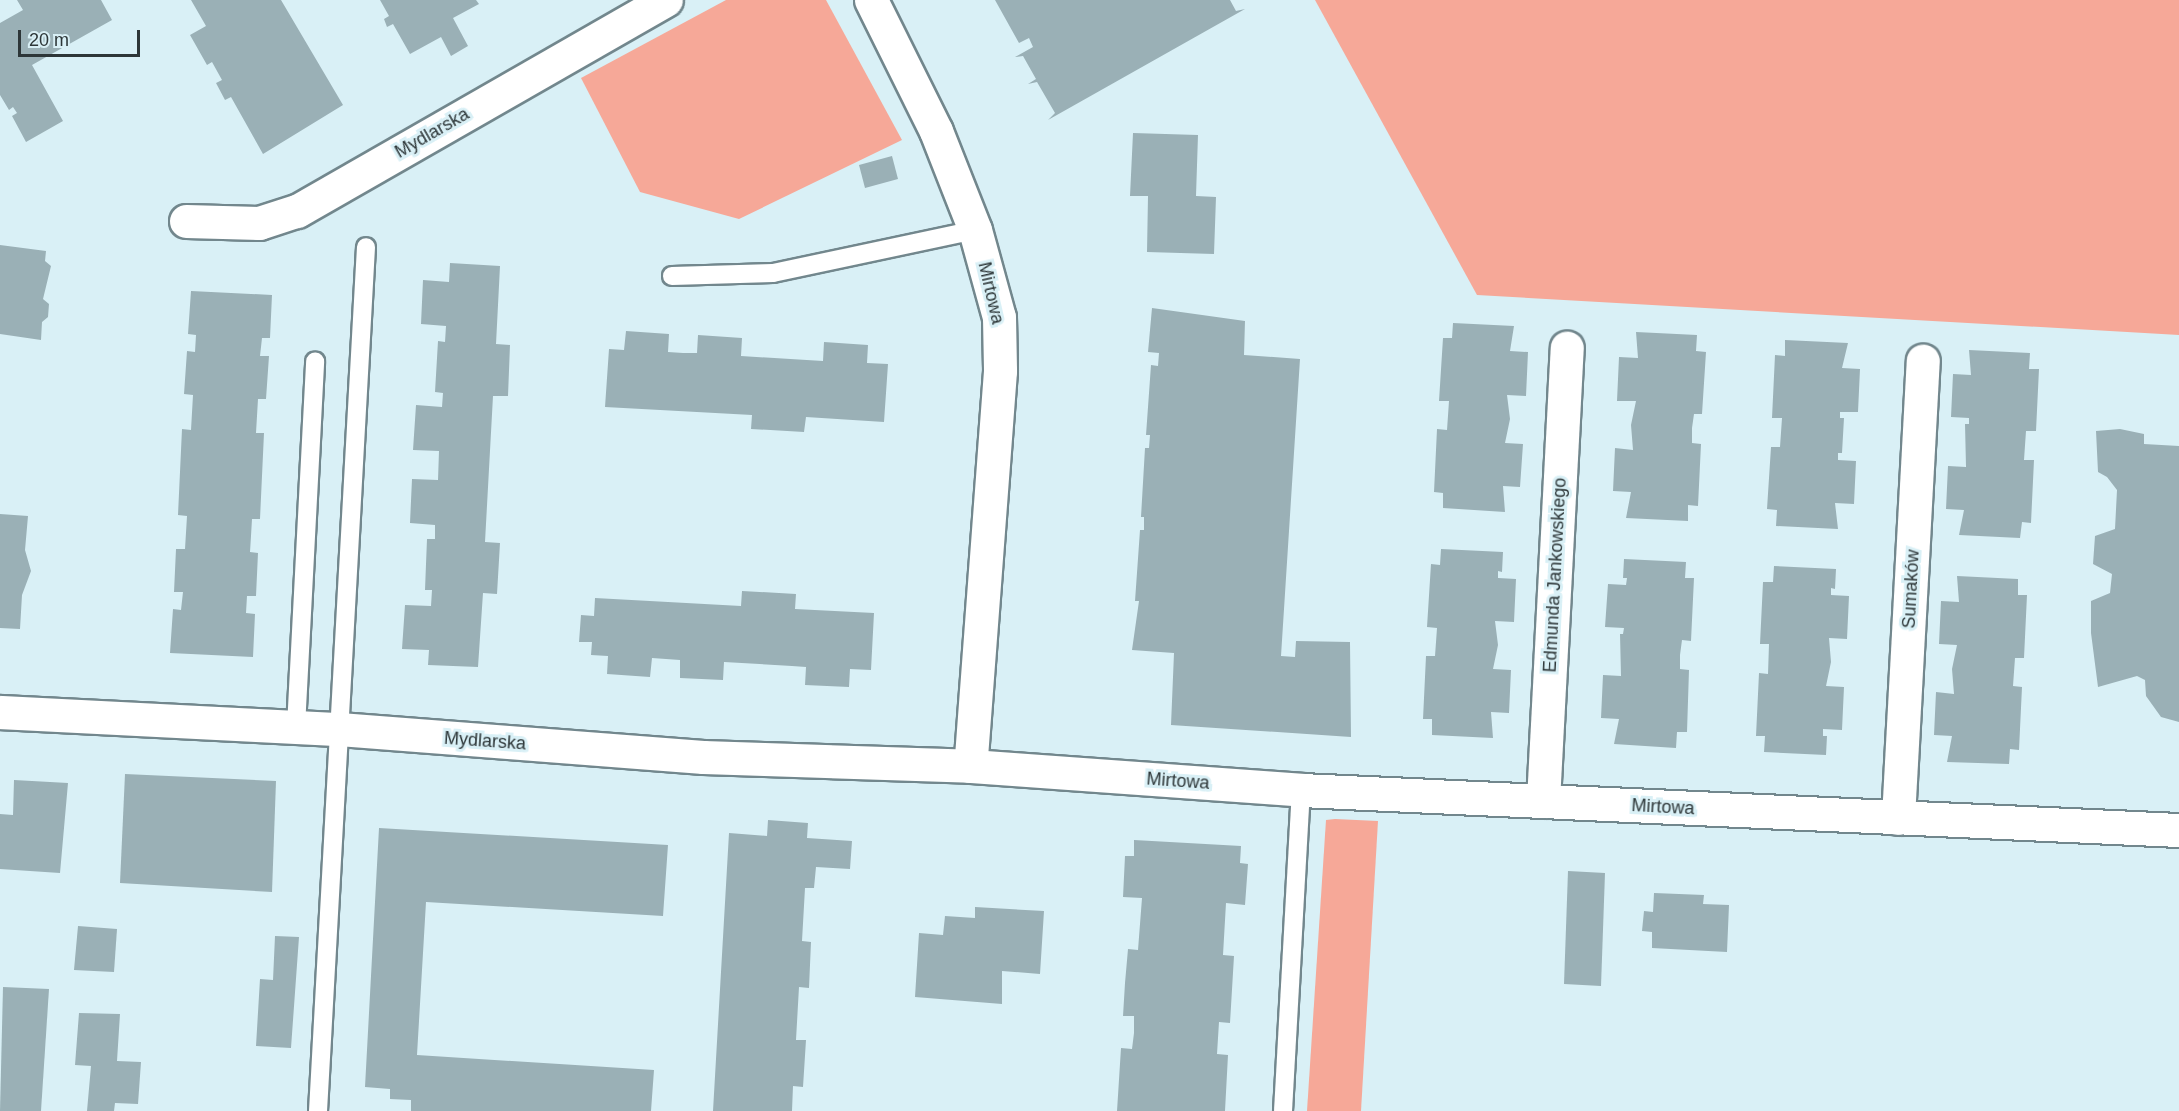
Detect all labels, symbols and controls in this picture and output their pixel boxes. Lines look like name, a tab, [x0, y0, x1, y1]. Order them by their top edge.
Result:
scale bar	[21, 18, 142, 56]
text: 20 m	[29, 30, 69, 50]
street label: Mydlarska	[391, 103, 473, 163]
street label: Mirtowa	[973, 260, 1009, 326]
street label: Edmunda Jankowskiego	[1539, 477, 1571, 673]
street label: Sumaków	[1898, 549, 1924, 629]
street label: Mydlarska	[443, 727, 527, 755]
street label: Mirtowa	[1146, 768, 1210, 794]
street label: Mirtowa	[1631, 795, 1695, 819]

